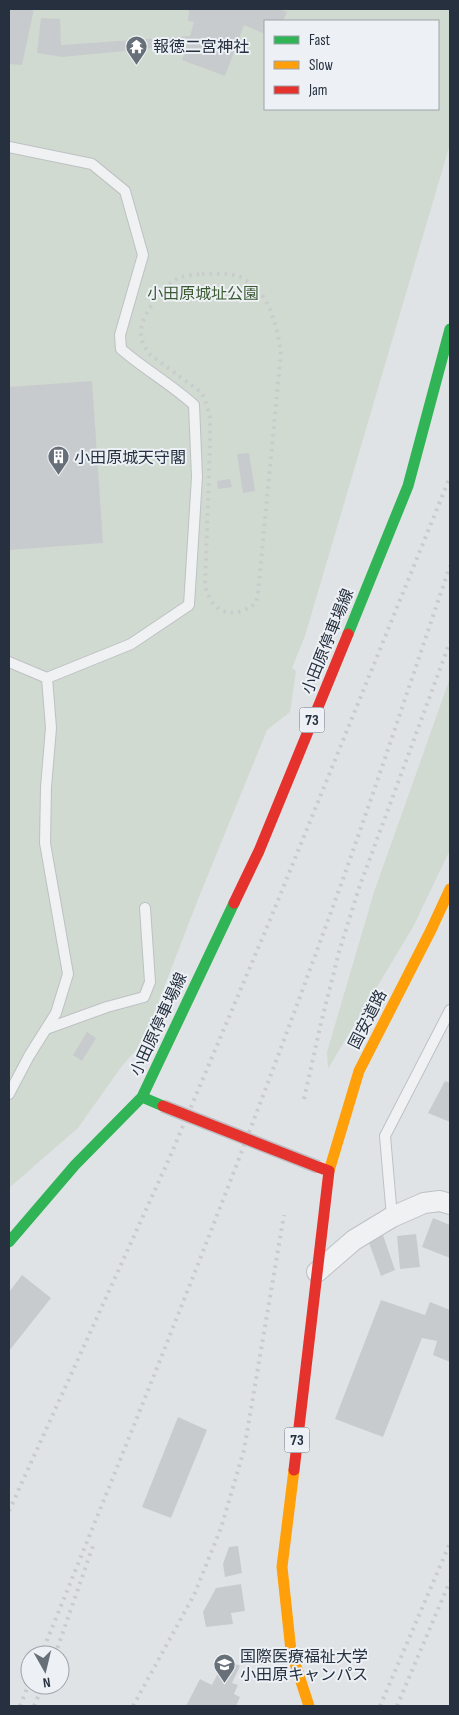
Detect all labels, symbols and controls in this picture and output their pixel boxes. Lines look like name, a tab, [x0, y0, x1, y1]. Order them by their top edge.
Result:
legend	[264, 20, 439, 110]
text: Fast	[309, 31, 331, 50]
temple icon: 報徳二宮神社	[125, 34, 149, 65]
place label: 報徳二宮神社	[153, 38, 249, 57]
text: Slow	[309, 56, 333, 75]
text: Jam	[308, 81, 327, 100]
park label: 小田原城址公園	[147, 285, 259, 304]
building icon: 小田原城天守閣	[46, 445, 70, 476]
place label: 小田原城天守閣	[74, 449, 186, 468]
street label: 小田原停車場線	[299, 586, 358, 697]
road number: 73	[300, 708, 324, 732]
street label: 小田原停車場線	[127, 970, 192, 1079]
street label: 国安道路	[345, 987, 391, 1053]
road number: 73	[284, 1428, 310, 1452]
north arrow	[20, 1645, 70, 1695]
place label: 国際医療福祉大学 小田原キャンパス	[240, 1648, 368, 1685]
school or university icon: 国際医療福祉大学 小田原キャンパス	[212, 1653, 236, 1684]
text: N	[42, 1673, 52, 1691]

